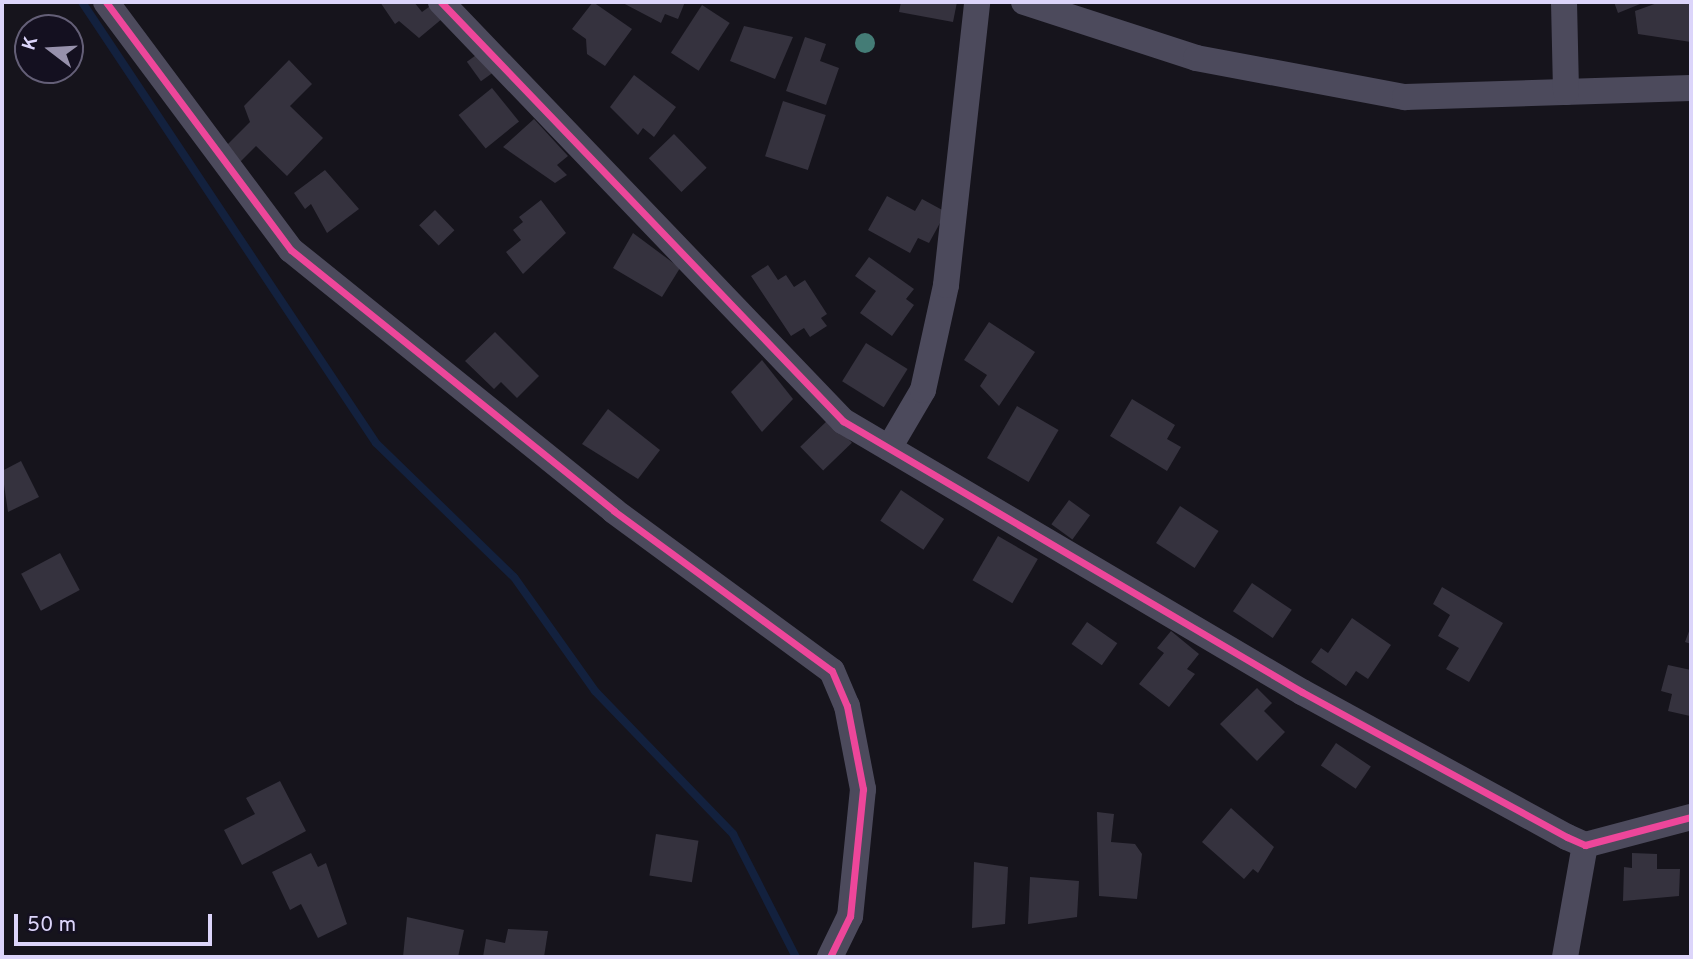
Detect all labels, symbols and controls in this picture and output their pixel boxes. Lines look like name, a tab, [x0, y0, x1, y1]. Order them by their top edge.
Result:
north arrow	[14, 14, 84, 84]
text: K	[17, 34, 44, 53]
scale bar	[18, 900, 215, 944]
text: 50 m	[27, 912, 76, 939]

